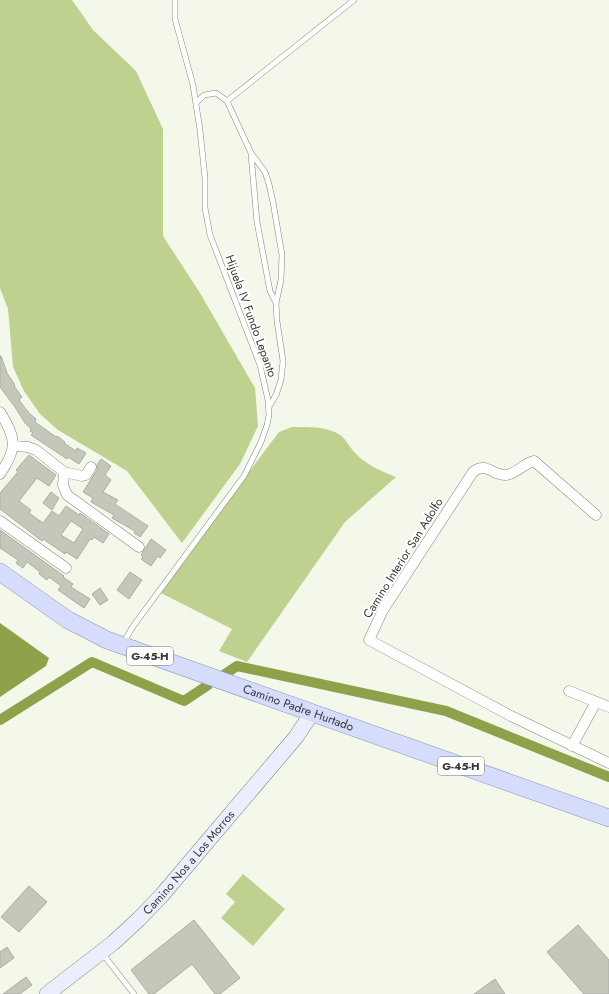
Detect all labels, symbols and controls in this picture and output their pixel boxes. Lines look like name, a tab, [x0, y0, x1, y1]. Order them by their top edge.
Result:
street label: Hijuela IV Fundo Lepanto	[220, 252, 282, 380]
street label: Camino Interior San Adolfo	[359, 494, 448, 622]
road number: G-45-H	[127, 647, 173, 665]
street label: Camino Padre Hurtado	[240, 680, 357, 736]
road number: G-45-H	[438, 757, 484, 775]
street label: Camino Nos a Los Morros	[139, 806, 239, 919]

